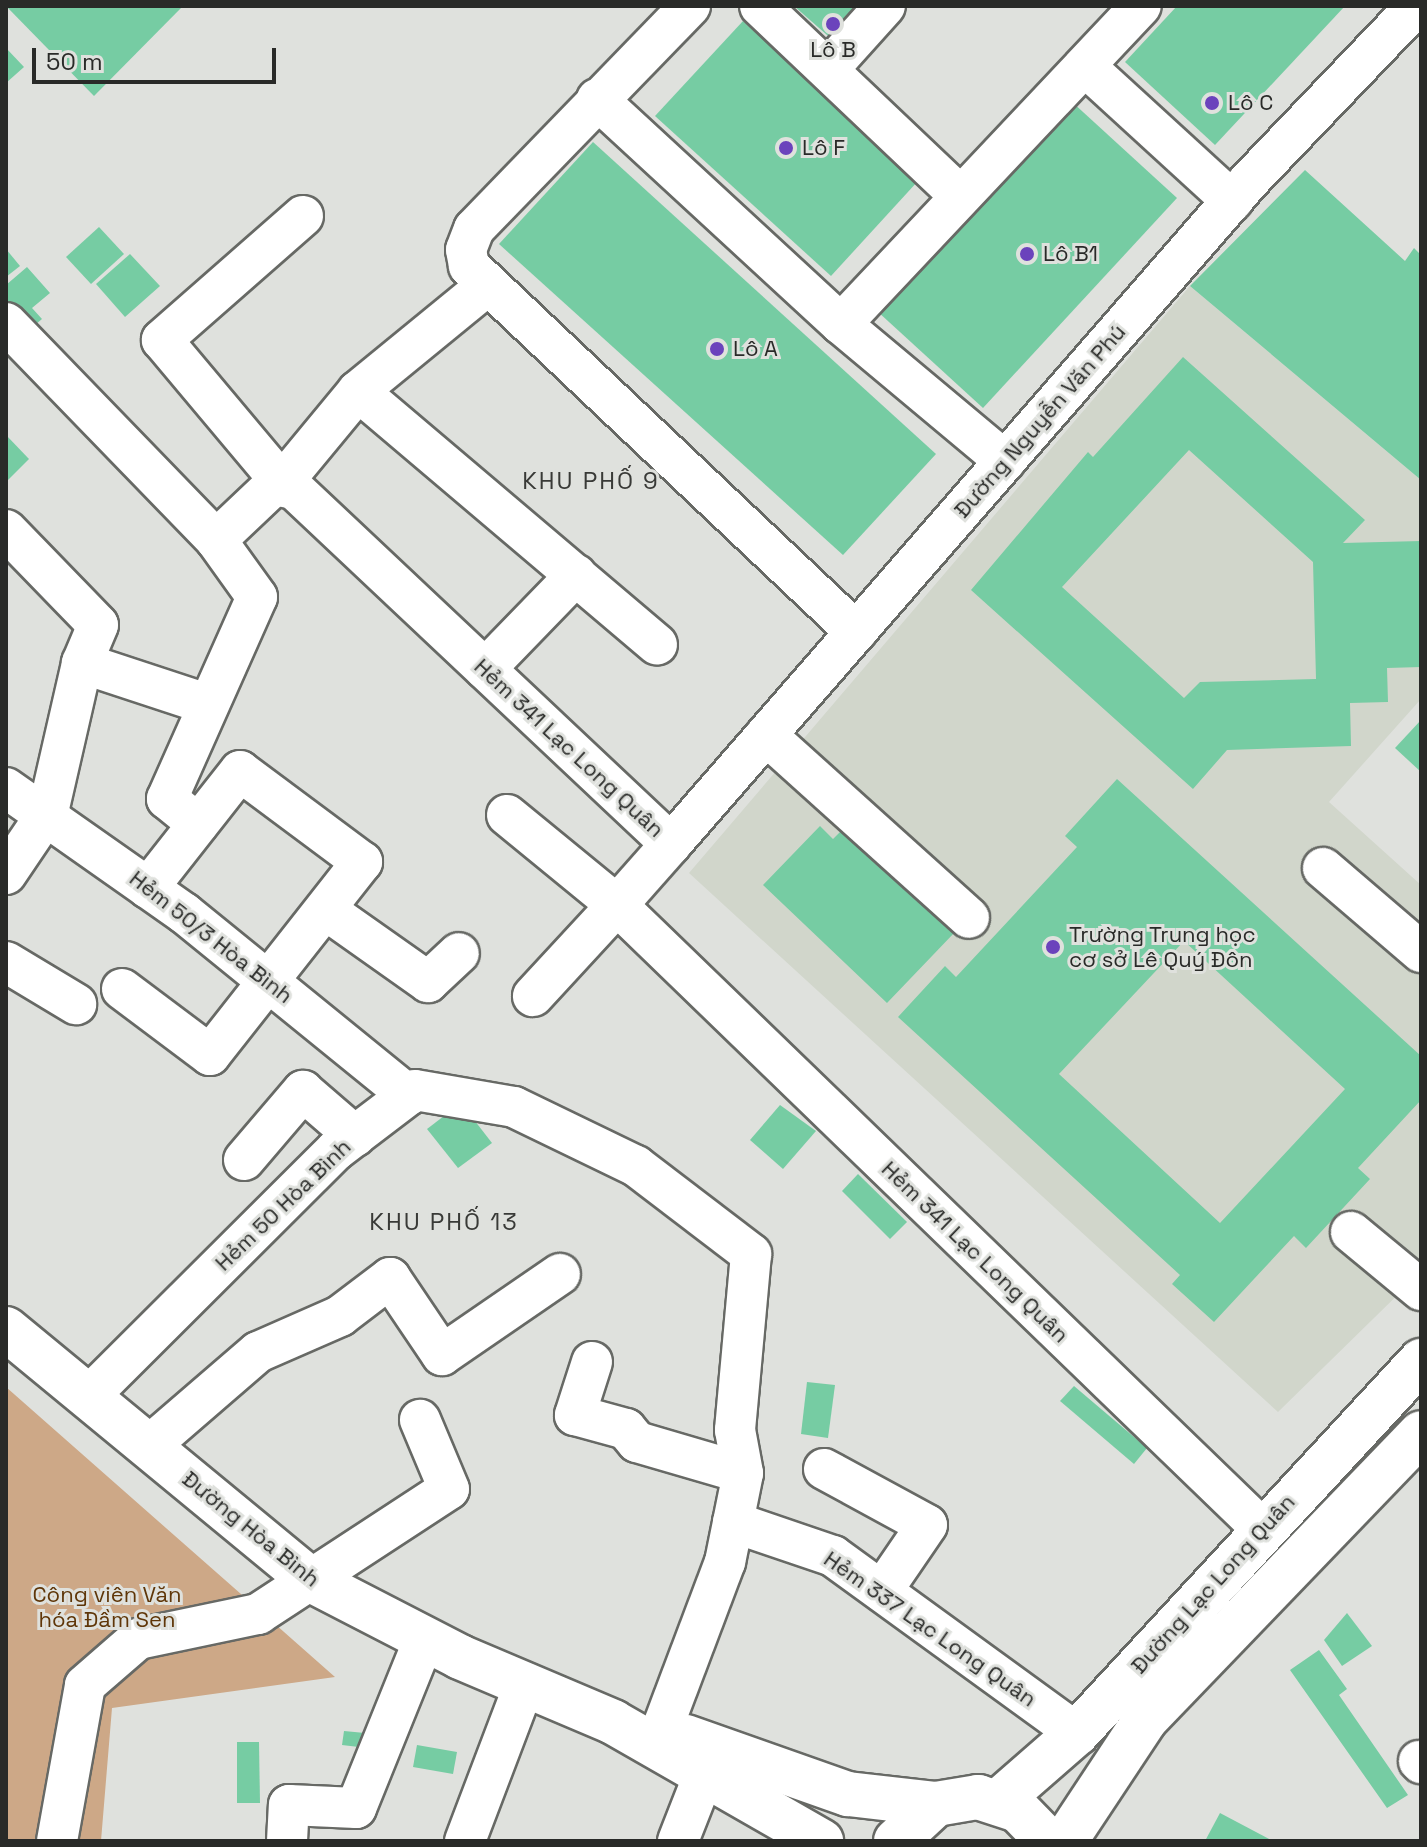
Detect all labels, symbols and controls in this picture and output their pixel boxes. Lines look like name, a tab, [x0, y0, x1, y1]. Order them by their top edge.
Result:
marker: Lô B	[824, 15, 842, 33]
scale bar	[36, 32, 280, 82]
place label: Lô B	[810, 37, 856, 63]
text: 50 m	[46, 46, 103, 77]
place label: Lô C	[1228, 90, 1273, 116]
marker: Lô C	[1203, 94, 1221, 112]
place label: Lô F	[802, 135, 845, 161]
marker: Lô F	[777, 139, 795, 157]
place label: Lô B1	[1043, 241, 1098, 267]
marker: Lô B1	[1018, 245, 1036, 263]
street label: Đường Nguyễn Văn Phú	[949, 319, 1131, 523]
place label: Lô A	[733, 336, 778, 362]
marker: Lô A	[708, 340, 726, 358]
district label: KHU PHỐ 9	[522, 467, 660, 495]
street label: Hẻm 341 Lạc Long Quân	[469, 653, 669, 843]
street label: Hẻm 50/3 Hòa Bình	[124, 865, 298, 1009]
place label: Trường Trung học cơ sở Lê Quý Đôn	[1069, 921, 1256, 972]
marker: Trường Trung học cơ sở Lê Quý Đôn	[1044, 938, 1062, 956]
street label: Hẻm 50 Hòa Bình	[210, 1134, 356, 1276]
street label: Hẻm 341 Lạc Long Quân	[876, 1156, 1074, 1348]
district label: KHU PHỐ 13	[369, 1208, 519, 1236]
street label: Đường Hòa Bình	[177, 1466, 325, 1592]
street label: Đường Lạc Long Quân	[1126, 1489, 1300, 1679]
street label: Hẻm 337 Lạc Long Quân	[819, 1546, 1041, 1712]
park label: Công viên Văn hóa Đầm Sen	[32, 1581, 182, 1632]

